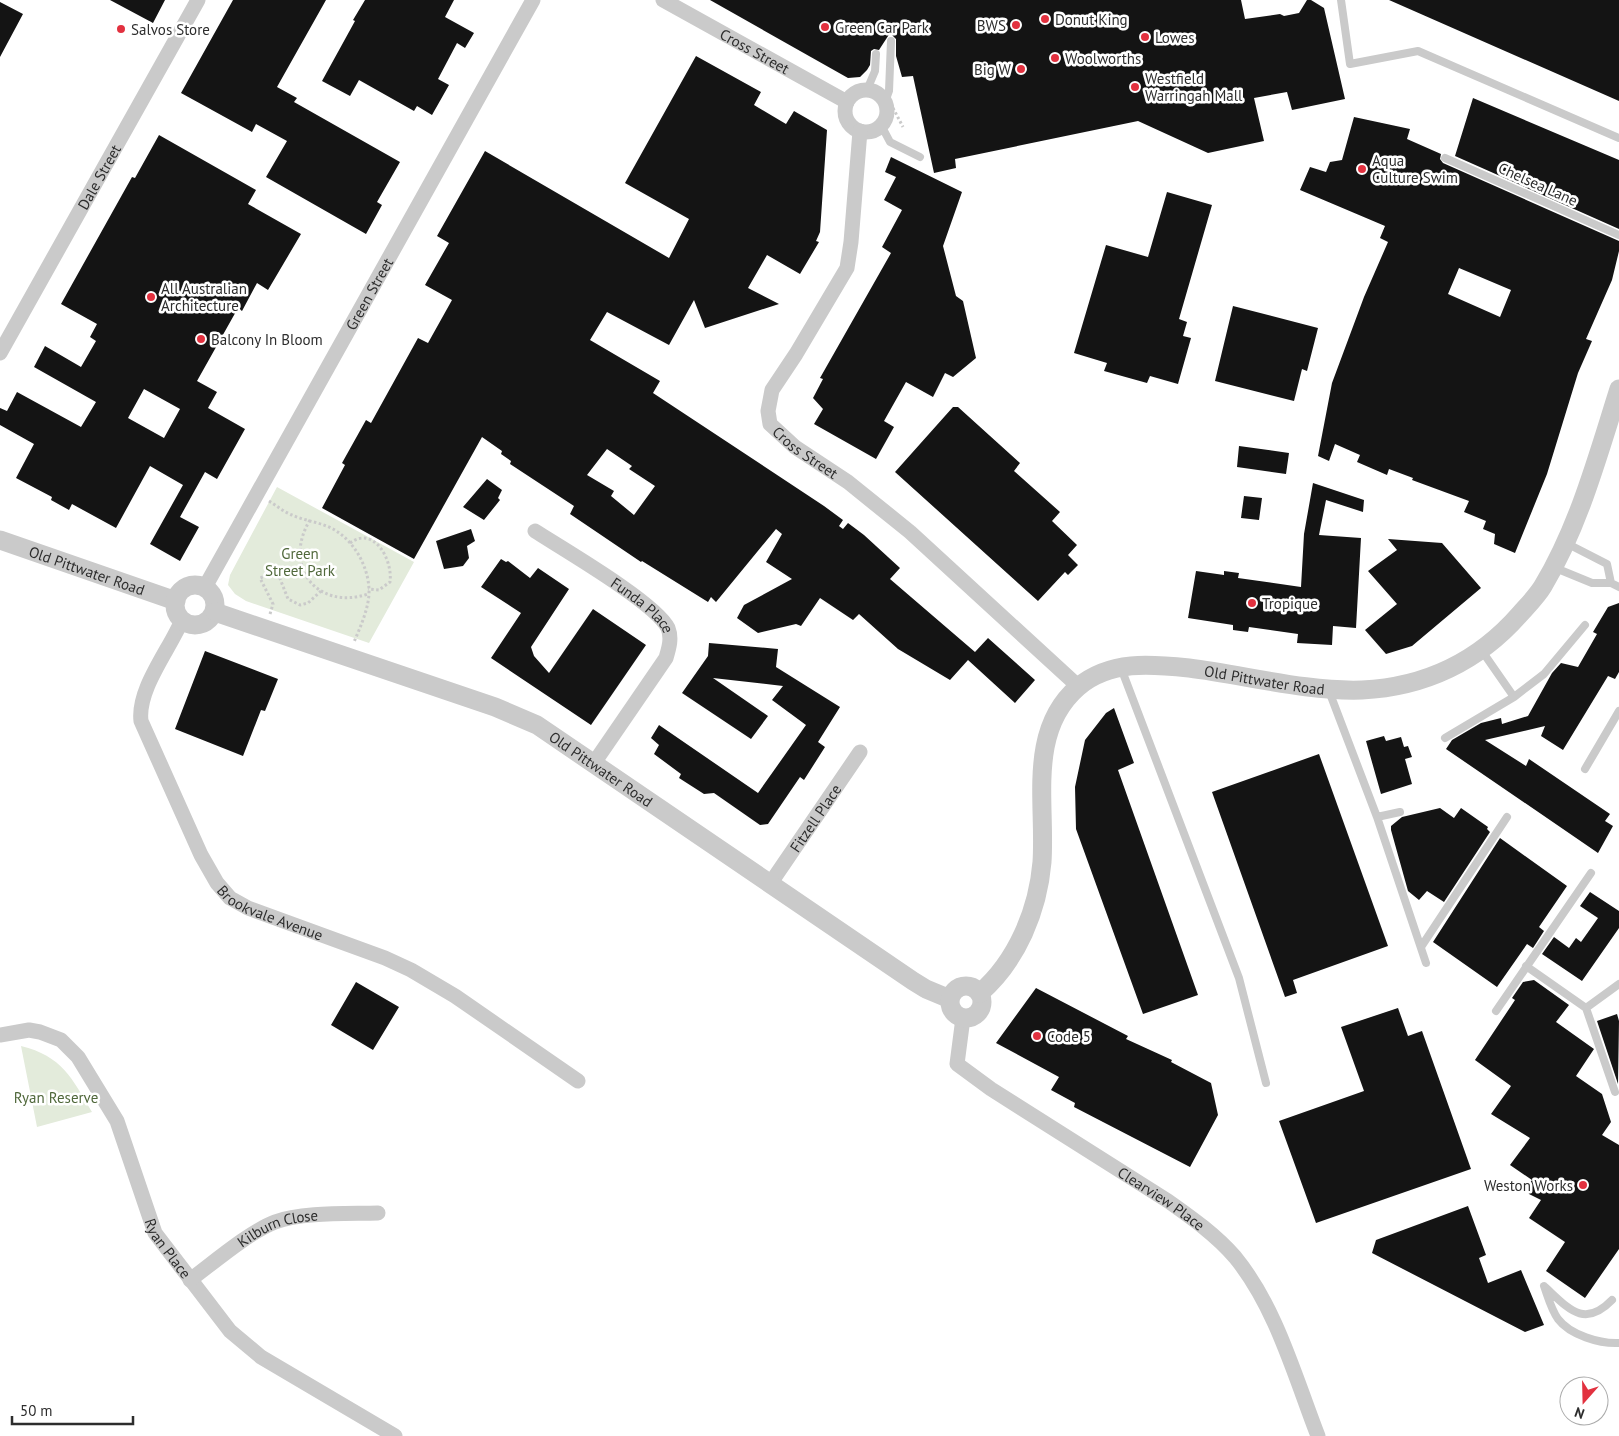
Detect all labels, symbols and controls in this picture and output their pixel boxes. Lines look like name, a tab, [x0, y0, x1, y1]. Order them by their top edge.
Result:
place label: Donut King	[1055, 10, 1128, 29]
marker: Donut King	[1039, 13, 1051, 25]
place label: BWS	[977, 16, 1006, 35]
place label: Green Car Park	[835, 18, 930, 37]
marker: BWS	[1010, 19, 1022, 31]
place label: Salvos Store	[131, 20, 210, 39]
marker: Green Car Park	[819, 21, 831, 33]
marker: Salvos Store	[115, 23, 127, 35]
street label: Cross Street	[717, 24, 793, 78]
place label: Lowes	[1155, 28, 1195, 47]
marker: Lowes	[1139, 31, 1151, 43]
place label: Woolworths	[1065, 49, 1141, 68]
marker: Woolworths	[1049, 52, 1061, 64]
place label: Big W	[974, 60, 1012, 79]
marker: Big W	[1015, 63, 1027, 75]
place label: Westfield Warringah Mall	[1145, 69, 1243, 105]
marker: Westfield Warringah Mall	[1129, 81, 1141, 93]
street label: Dale Street	[73, 141, 125, 213]
place label: Aqua Culture Swim	[1372, 151, 1458, 187]
street label: Chelsea Lane	[1495, 158, 1581, 210]
marker: Aqua Culture Swim	[1356, 163, 1368, 175]
street label: Green Street	[341, 254, 397, 333]
place label: All Australian Architecture	[161, 279, 247, 315]
marker: All Australian Architecture	[145, 291, 157, 303]
place label: Balcony In Bloom	[211, 330, 323, 349]
marker: Balcony In Bloom	[195, 333, 207, 345]
street label: Cross Street	[769, 422, 842, 482]
street label: Old Pittwater Road	[27, 541, 147, 599]
park label: Green Street Park	[265, 544, 336, 580]
street label: Funda Place	[607, 573, 678, 635]
place label: Tropique	[1262, 594, 1318, 613]
marker: Tropique	[1246, 597, 1258, 609]
street label: Old Pittwater Road	[1203, 661, 1326, 698]
street label: Old Pittwater Road	[546, 727, 657, 811]
street label: Fitzell Place	[785, 780, 845, 856]
street label: Brookvale Avenue	[213, 881, 326, 944]
place label: Code 5	[1047, 1027, 1091, 1046]
marker: Code 5	[1031, 1030, 1043, 1042]
park label: Ryan Reserve	[14, 1088, 98, 1107]
street label: Clearview Place	[1114, 1162, 1209, 1234]
place label: Weston Works	[1484, 1176, 1573, 1195]
marker: Weston Works	[1577, 1179, 1589, 1191]
street label: Kilburn Close	[233, 1205, 319, 1251]
street label: Ryan Place	[141, 1216, 196, 1282]
north arrow	[1559, 1376, 1609, 1426]
scale bar	[12, 1394, 134, 1426]
text: 50 m	[20, 1401, 53, 1420]
text: N	[1572, 1403, 1587, 1423]

